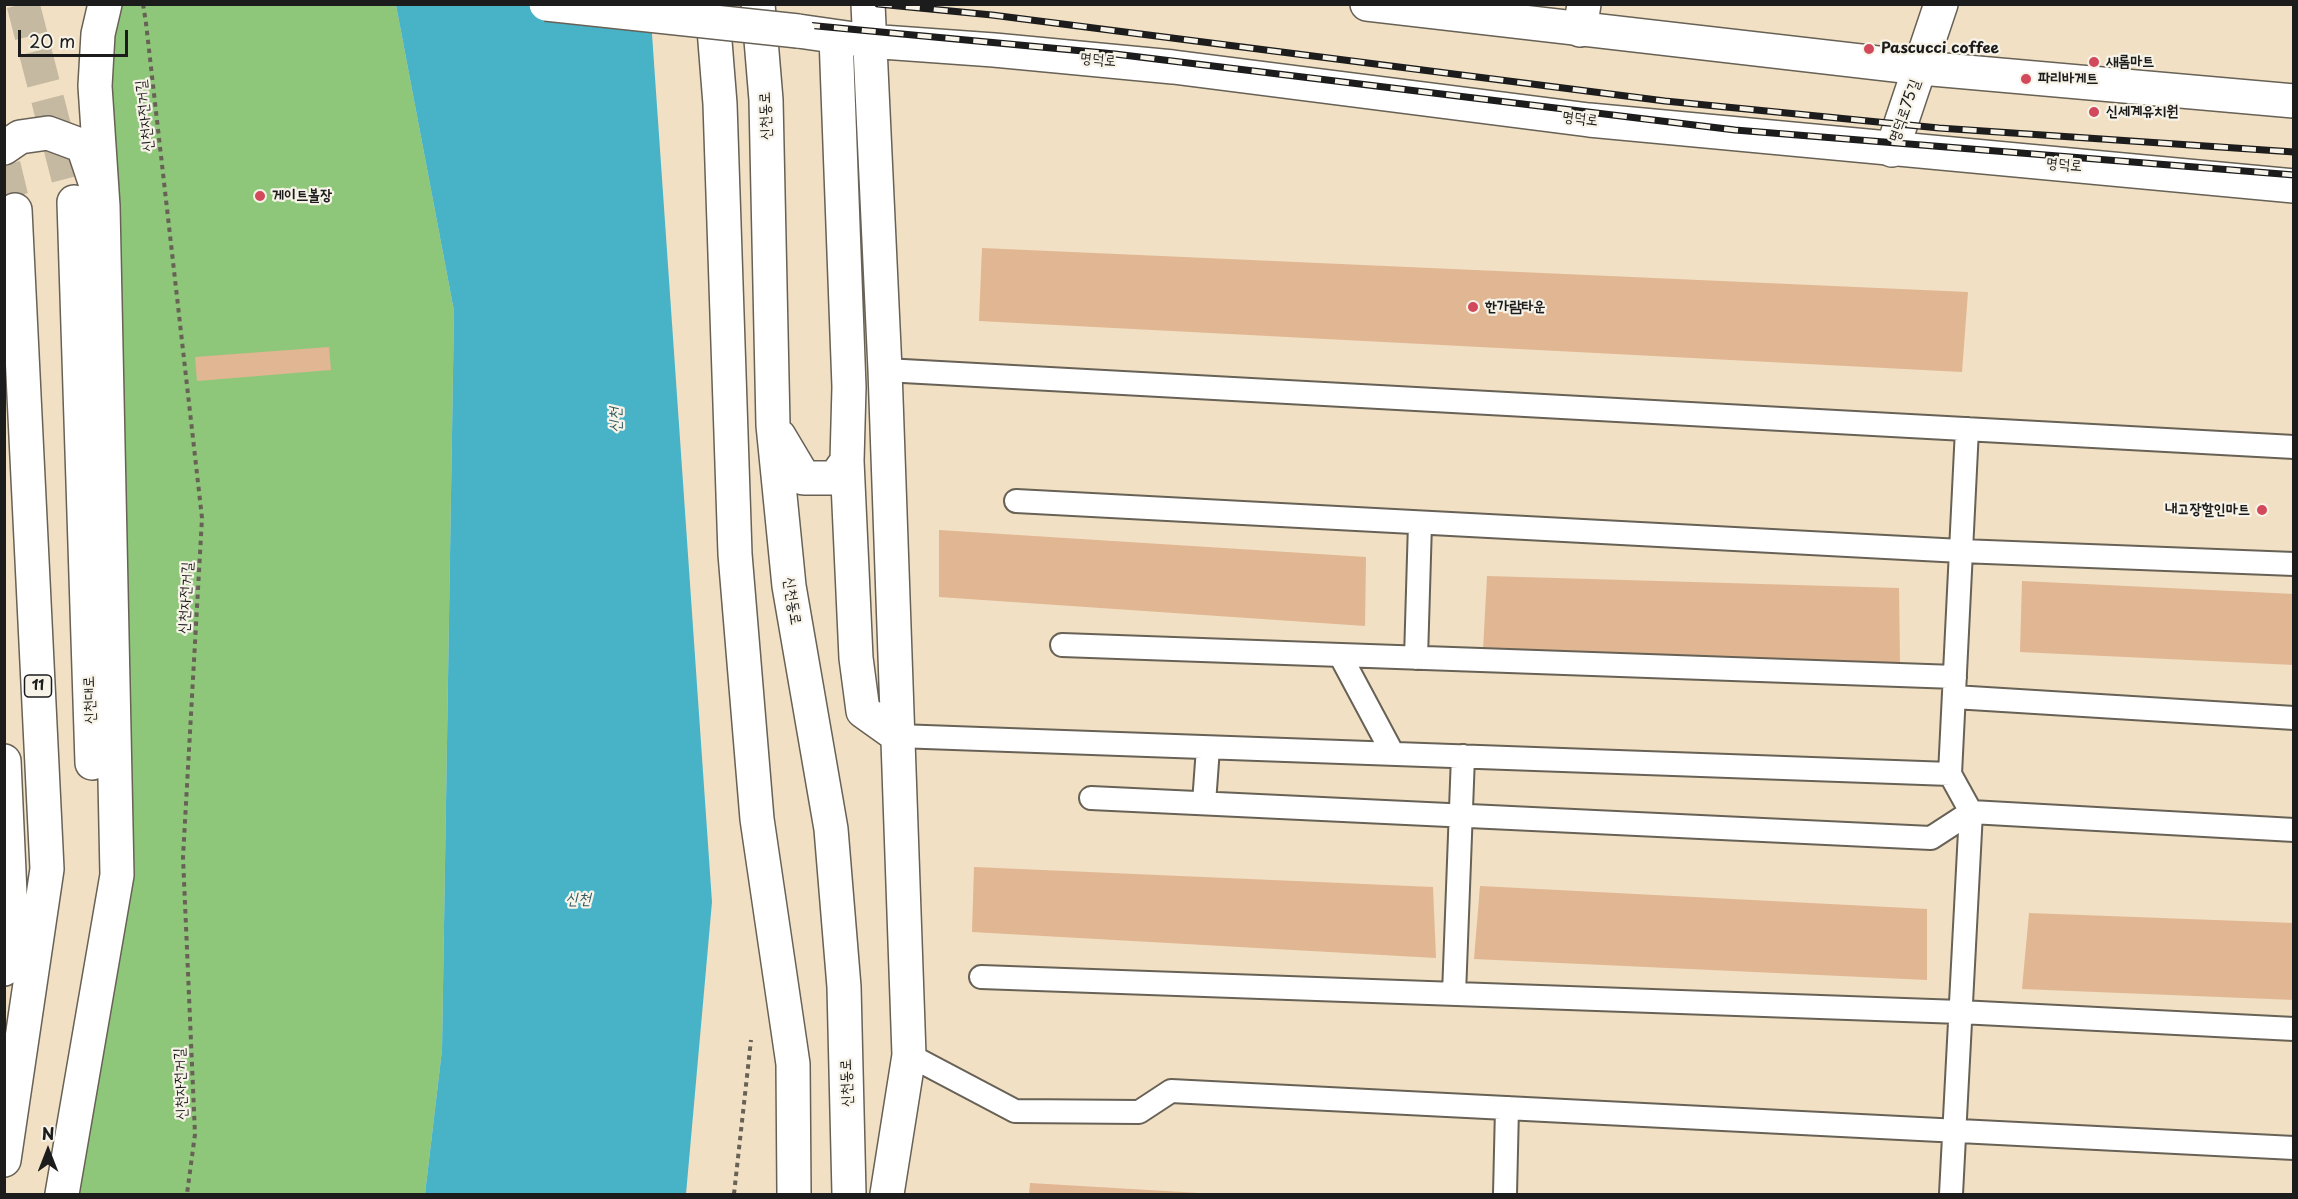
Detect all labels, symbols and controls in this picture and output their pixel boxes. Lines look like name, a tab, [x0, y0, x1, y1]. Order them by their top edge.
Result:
scale bar	[21, 18, 130, 56]
text: 20 m	[29, 27, 75, 54]
place label: Pascucci coffee	[1881, 40, 1999, 58]
marker: Pascucci coffee	[1862, 42, 1876, 56]
street label: 명덕로	[1079, 49, 1117, 71]
place label: 새롬마트	[2106, 53, 2154, 71]
marker: 새롬마트	[2087, 55, 2101, 69]
place label: 파리바게트	[2038, 70, 2098, 88]
marker: 파리바게트	[2019, 72, 2033, 86]
street label: 명덕로75길	[1885, 77, 1925, 145]
street label: 신천자전거길	[132, 79, 158, 153]
street label: 신천동로	[756, 92, 776, 140]
place label: 신세계유치원	[2106, 103, 2178, 121]
marker: 신세계유치원	[2087, 105, 2101, 119]
street label: 명덕로	[1561, 108, 1599, 130]
street label: 명덕로	[2045, 154, 2083, 176]
place label: 게이트볼장	[272, 187, 332, 205]
marker: 게이트볼장	[253, 189, 267, 203]
place label: 한가람타운	[1485, 298, 1545, 316]
marker: 한가람타운	[1466, 300, 1480, 314]
water label: 신천	[606, 407, 626, 433]
place label: 내고장할인마트	[2166, 501, 2250, 519]
marker: 내고장할인마트	[2255, 503, 2269, 517]
street label: 신천자전거길	[175, 561, 197, 635]
street label: 신천동로	[779, 576, 805, 626]
road number: 11	[24, 675, 51, 697]
street label: 신천대로	[80, 676, 100, 724]
water label: 신천	[565, 890, 591, 910]
street label: 신천자전거길	[171, 1047, 191, 1121]
street label: 신천동로	[837, 1059, 857, 1107]
north arrow	[18, 1121, 78, 1181]
text: N	[42, 1121, 54, 1145]

